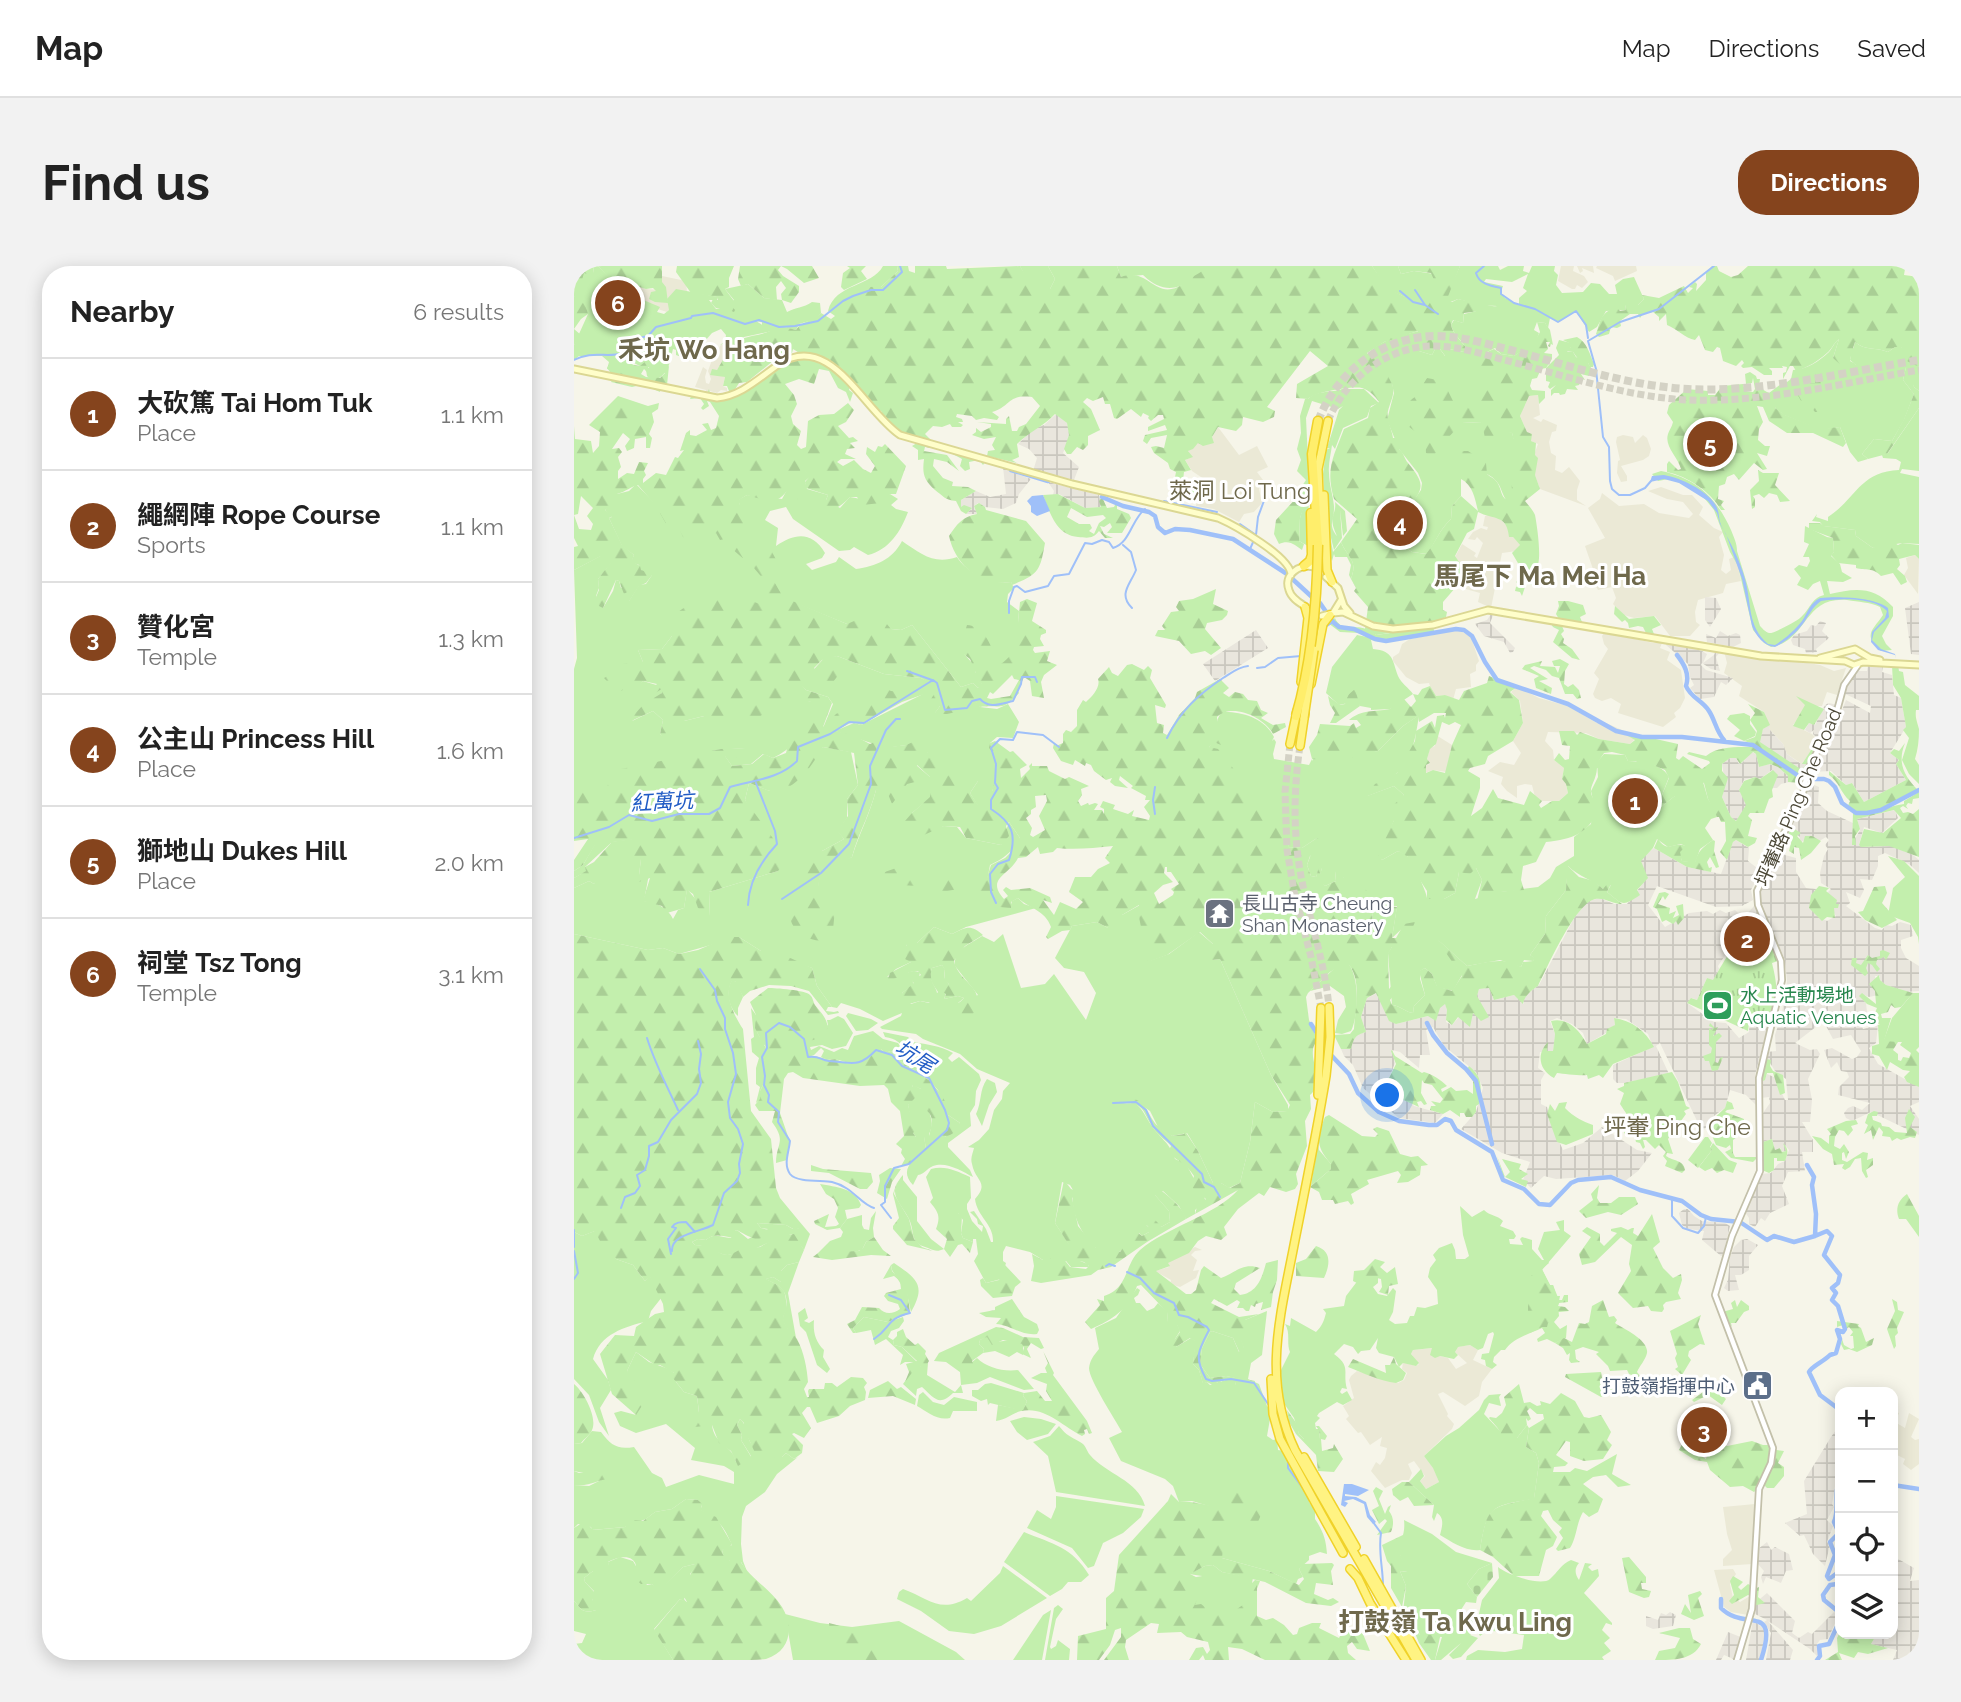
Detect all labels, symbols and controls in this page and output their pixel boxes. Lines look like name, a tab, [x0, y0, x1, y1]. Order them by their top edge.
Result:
text: Map	[35, 29, 103, 68]
text: Map	[1622, 34, 1671, 63]
text: Directions	[1709, 34, 1819, 63]
text: Saved	[1857, 34, 1926, 63]
button: Directions	[1738, 150, 1919, 215]
text: Find us	[42, 154, 210, 211]
pin: 6	[595, 277, 641, 329]
text: Nearby	[70, 294, 174, 329]
text: 6 results	[413, 298, 504, 325]
district label: 禾坑 Wo Hang	[618, 335, 790, 365]
text: 大砍篤 Tai Hom Tuk	[137, 388, 373, 418]
text: 1	[87, 401, 99, 428]
text: 1.1 km	[441, 401, 504, 428]
pin: 5	[1687, 418, 1733, 470]
text: Place	[137, 419, 196, 446]
district label: 萊洞 Loi Tung	[1169, 477, 1311, 504]
pin: 4	[1377, 497, 1423, 549]
text: 繩網陣 Rope Course	[137, 500, 380, 530]
text: 2	[87, 513, 99, 540]
text: 1.1 km	[441, 513, 504, 540]
text: Sports	[137, 531, 206, 558]
district label: 馬尾下 Ma Mei Ha	[1434, 561, 1646, 591]
text: 贊化宮	[137, 612, 215, 642]
text: 3	[87, 625, 99, 652]
text: 1.3 km	[438, 625, 504, 652]
text: Temple	[137, 643, 217, 670]
street label: 坪輋路 Ping Che Road	[1751, 705, 1845, 889]
text: 公主山 Princess Hill	[137, 724, 374, 754]
text: 4	[86, 737, 100, 764]
text: 1.6 km	[437, 737, 504, 764]
text: Place	[137, 755, 196, 782]
pin: 1	[1612, 775, 1658, 827]
water label: 紅萬坑	[630, 787, 697, 816]
text: 獅地山 Dukes Hill	[137, 836, 347, 866]
text: 5	[87, 849, 99, 876]
text: 2.0 km	[434, 849, 504, 876]
text: Place	[137, 867, 196, 894]
place label: 長山古寺 Cheung Shan Monastery	[1242, 892, 1392, 936]
temple icon: 長山古寺 Cheung Shan Monastery	[1202, 897, 1236, 931]
pin: 2	[1724, 913, 1770, 965]
text: 祠堂 Tsz Tong	[137, 948, 302, 978]
text: 6	[86, 961, 100, 988]
text: 3.1 km	[438, 961, 504, 988]
text: Temple	[137, 979, 217, 1006]
place label: 水上活動場地 Aquatic Venues	[1740, 984, 1876, 1028]
sports icon: 水上活動場地 Aquatic Venues	[1700, 989, 1734, 1023]
water label: 坑尾	[891, 1035, 941, 1080]
your location	[1370, 1078, 1404, 1112]
district label: 坪輋 Ping Che	[1603, 1113, 1751, 1140]
public building icon: 打鼓嶺指揮中心	[1741, 1369, 1775, 1403]
place label: 打鼓嶺指揮中心	[1602, 1375, 1735, 1397]
map controls	[1835, 1387, 1898, 1639]
button: +	[1835, 1387, 1898, 1450]
pin: 3	[1681, 1404, 1727, 1456]
button: −	[1835, 1450, 1898, 1513]
button: locate	[1835, 1513, 1898, 1576]
button: layers	[1835, 1576, 1898, 1639]
district label: 打鼓嶺 Ta Kwu Ling	[1338, 1607, 1572, 1637]

